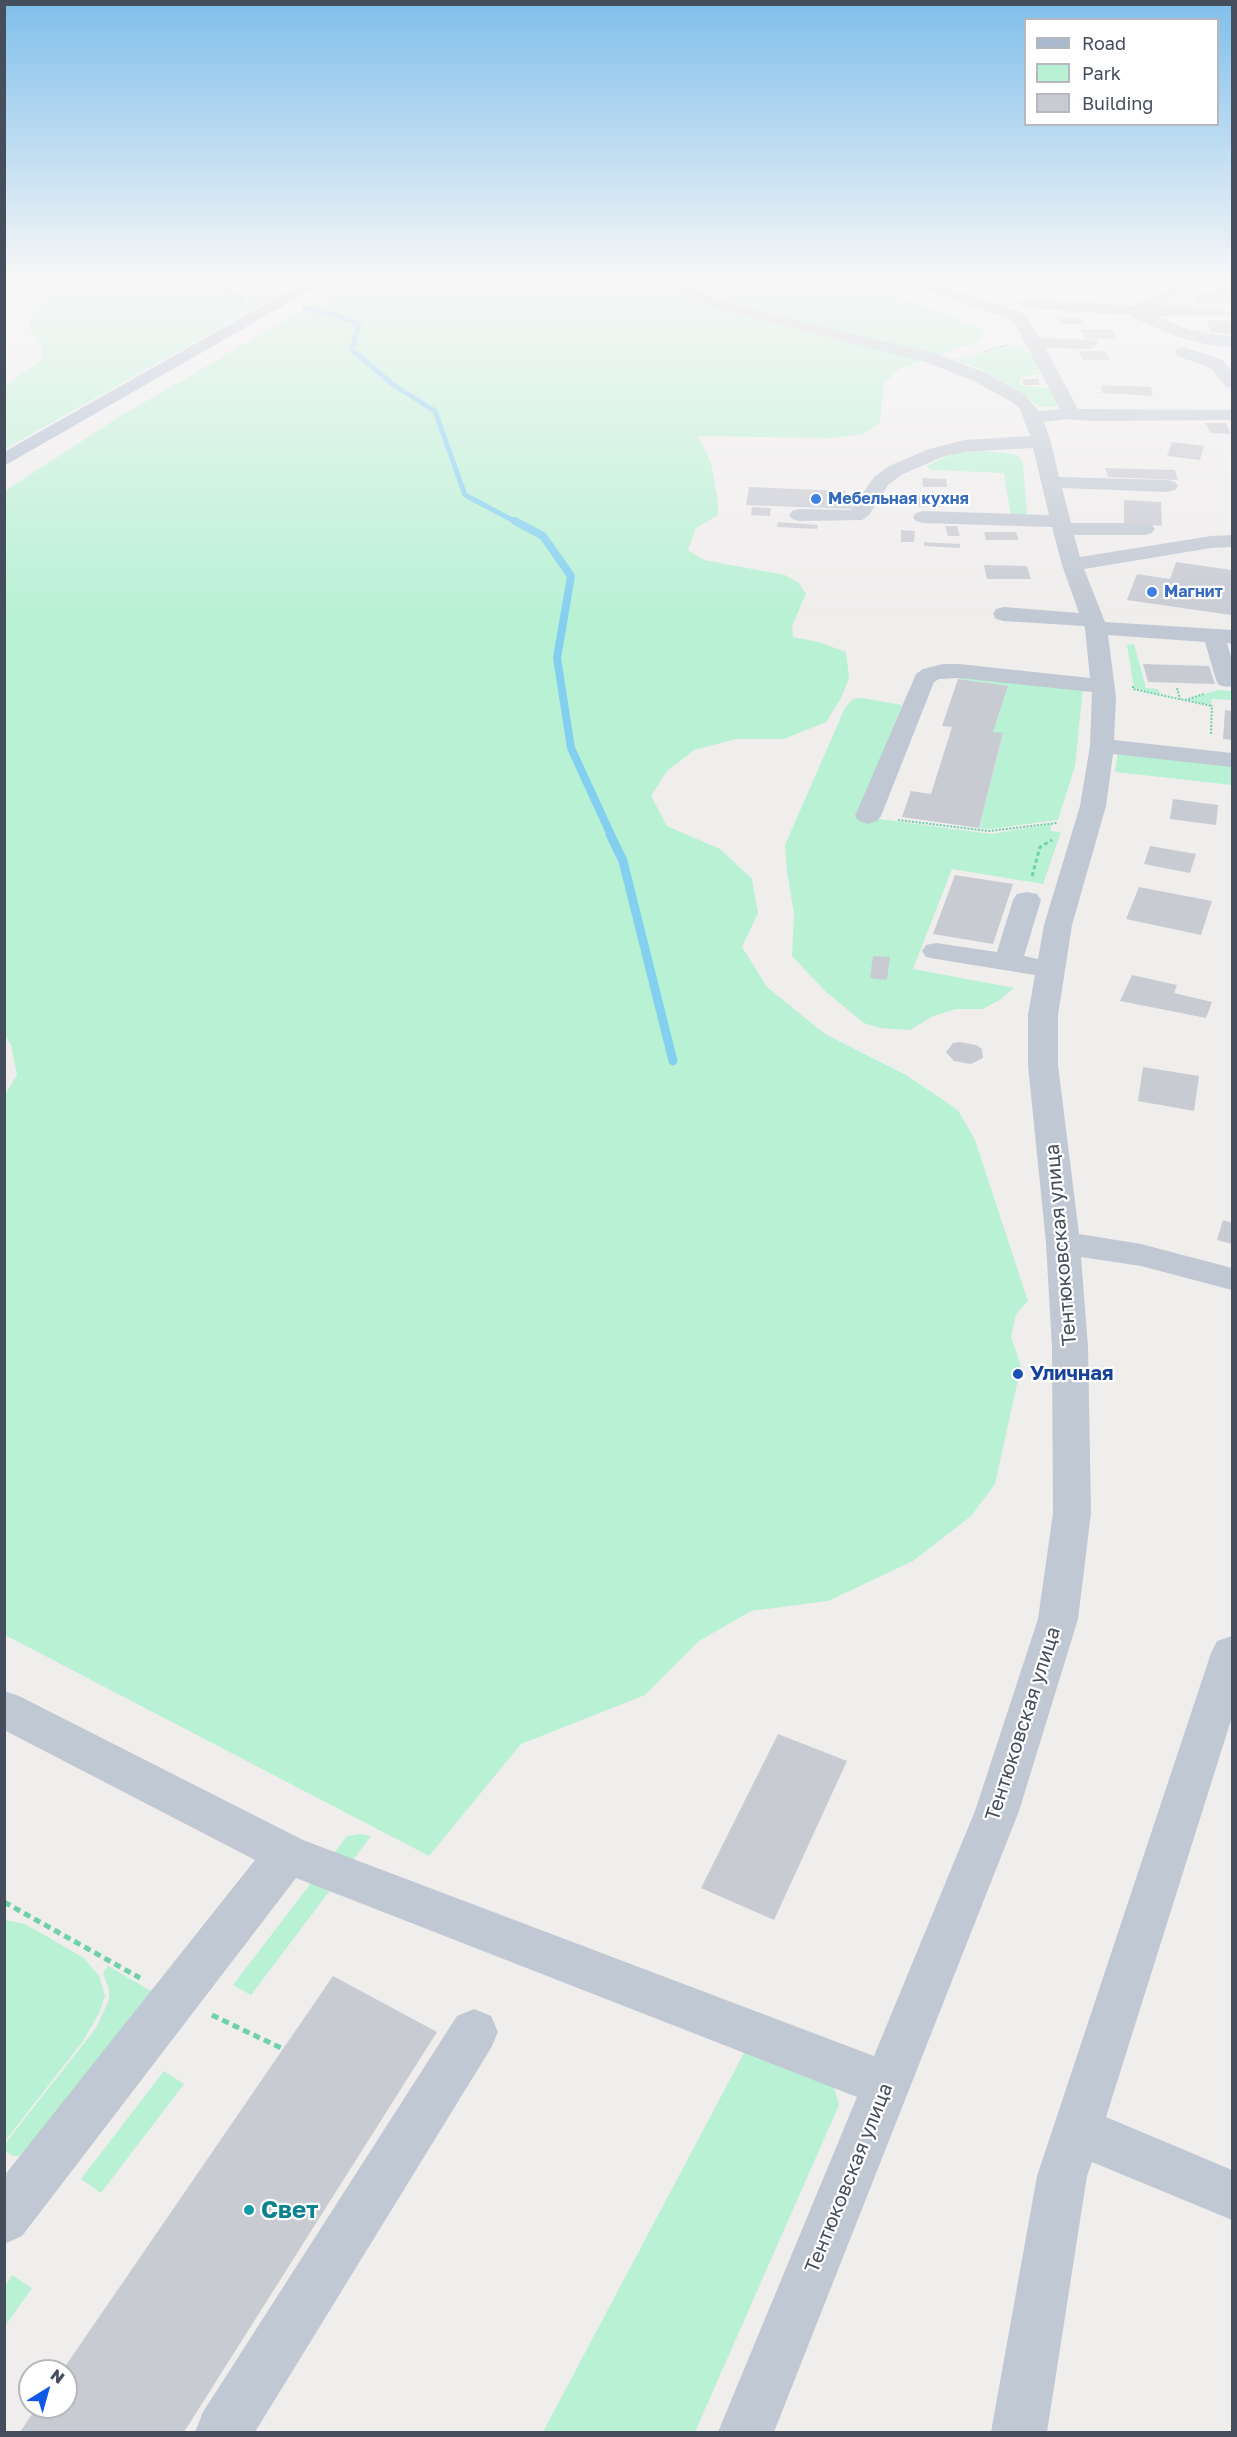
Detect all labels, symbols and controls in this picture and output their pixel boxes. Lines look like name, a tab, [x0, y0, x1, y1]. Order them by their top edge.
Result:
legend	[1024, 18, 1219, 126]
text: Road	[1082, 32, 1126, 54]
text: Park	[1082, 62, 1121, 84]
text: Building	[1082, 92, 1153, 114]
place label: Мебельная кухня	[828, 489, 969, 509]
marker: Мебельная кухня	[809, 492, 823, 506]
place label: Магнит	[1164, 582, 1223, 602]
marker: Магнит	[1145, 585, 1159, 599]
street label: Тентюковская улица	[1040, 1143, 1082, 1347]
place label: Уличная	[1030, 1362, 1114, 1386]
marker: Уличная	[1011, 1367, 1025, 1381]
street label: Тентюковская улица	[980, 1624, 1066, 1824]
street label: Тентюковская улица	[800, 2080, 898, 2276]
place label: Свет	[261, 2196, 318, 2224]
marker: Свет	[242, 2203, 256, 2217]
north arrow	[18, 2359, 78, 2419]
text: N	[47, 2365, 69, 2388]

